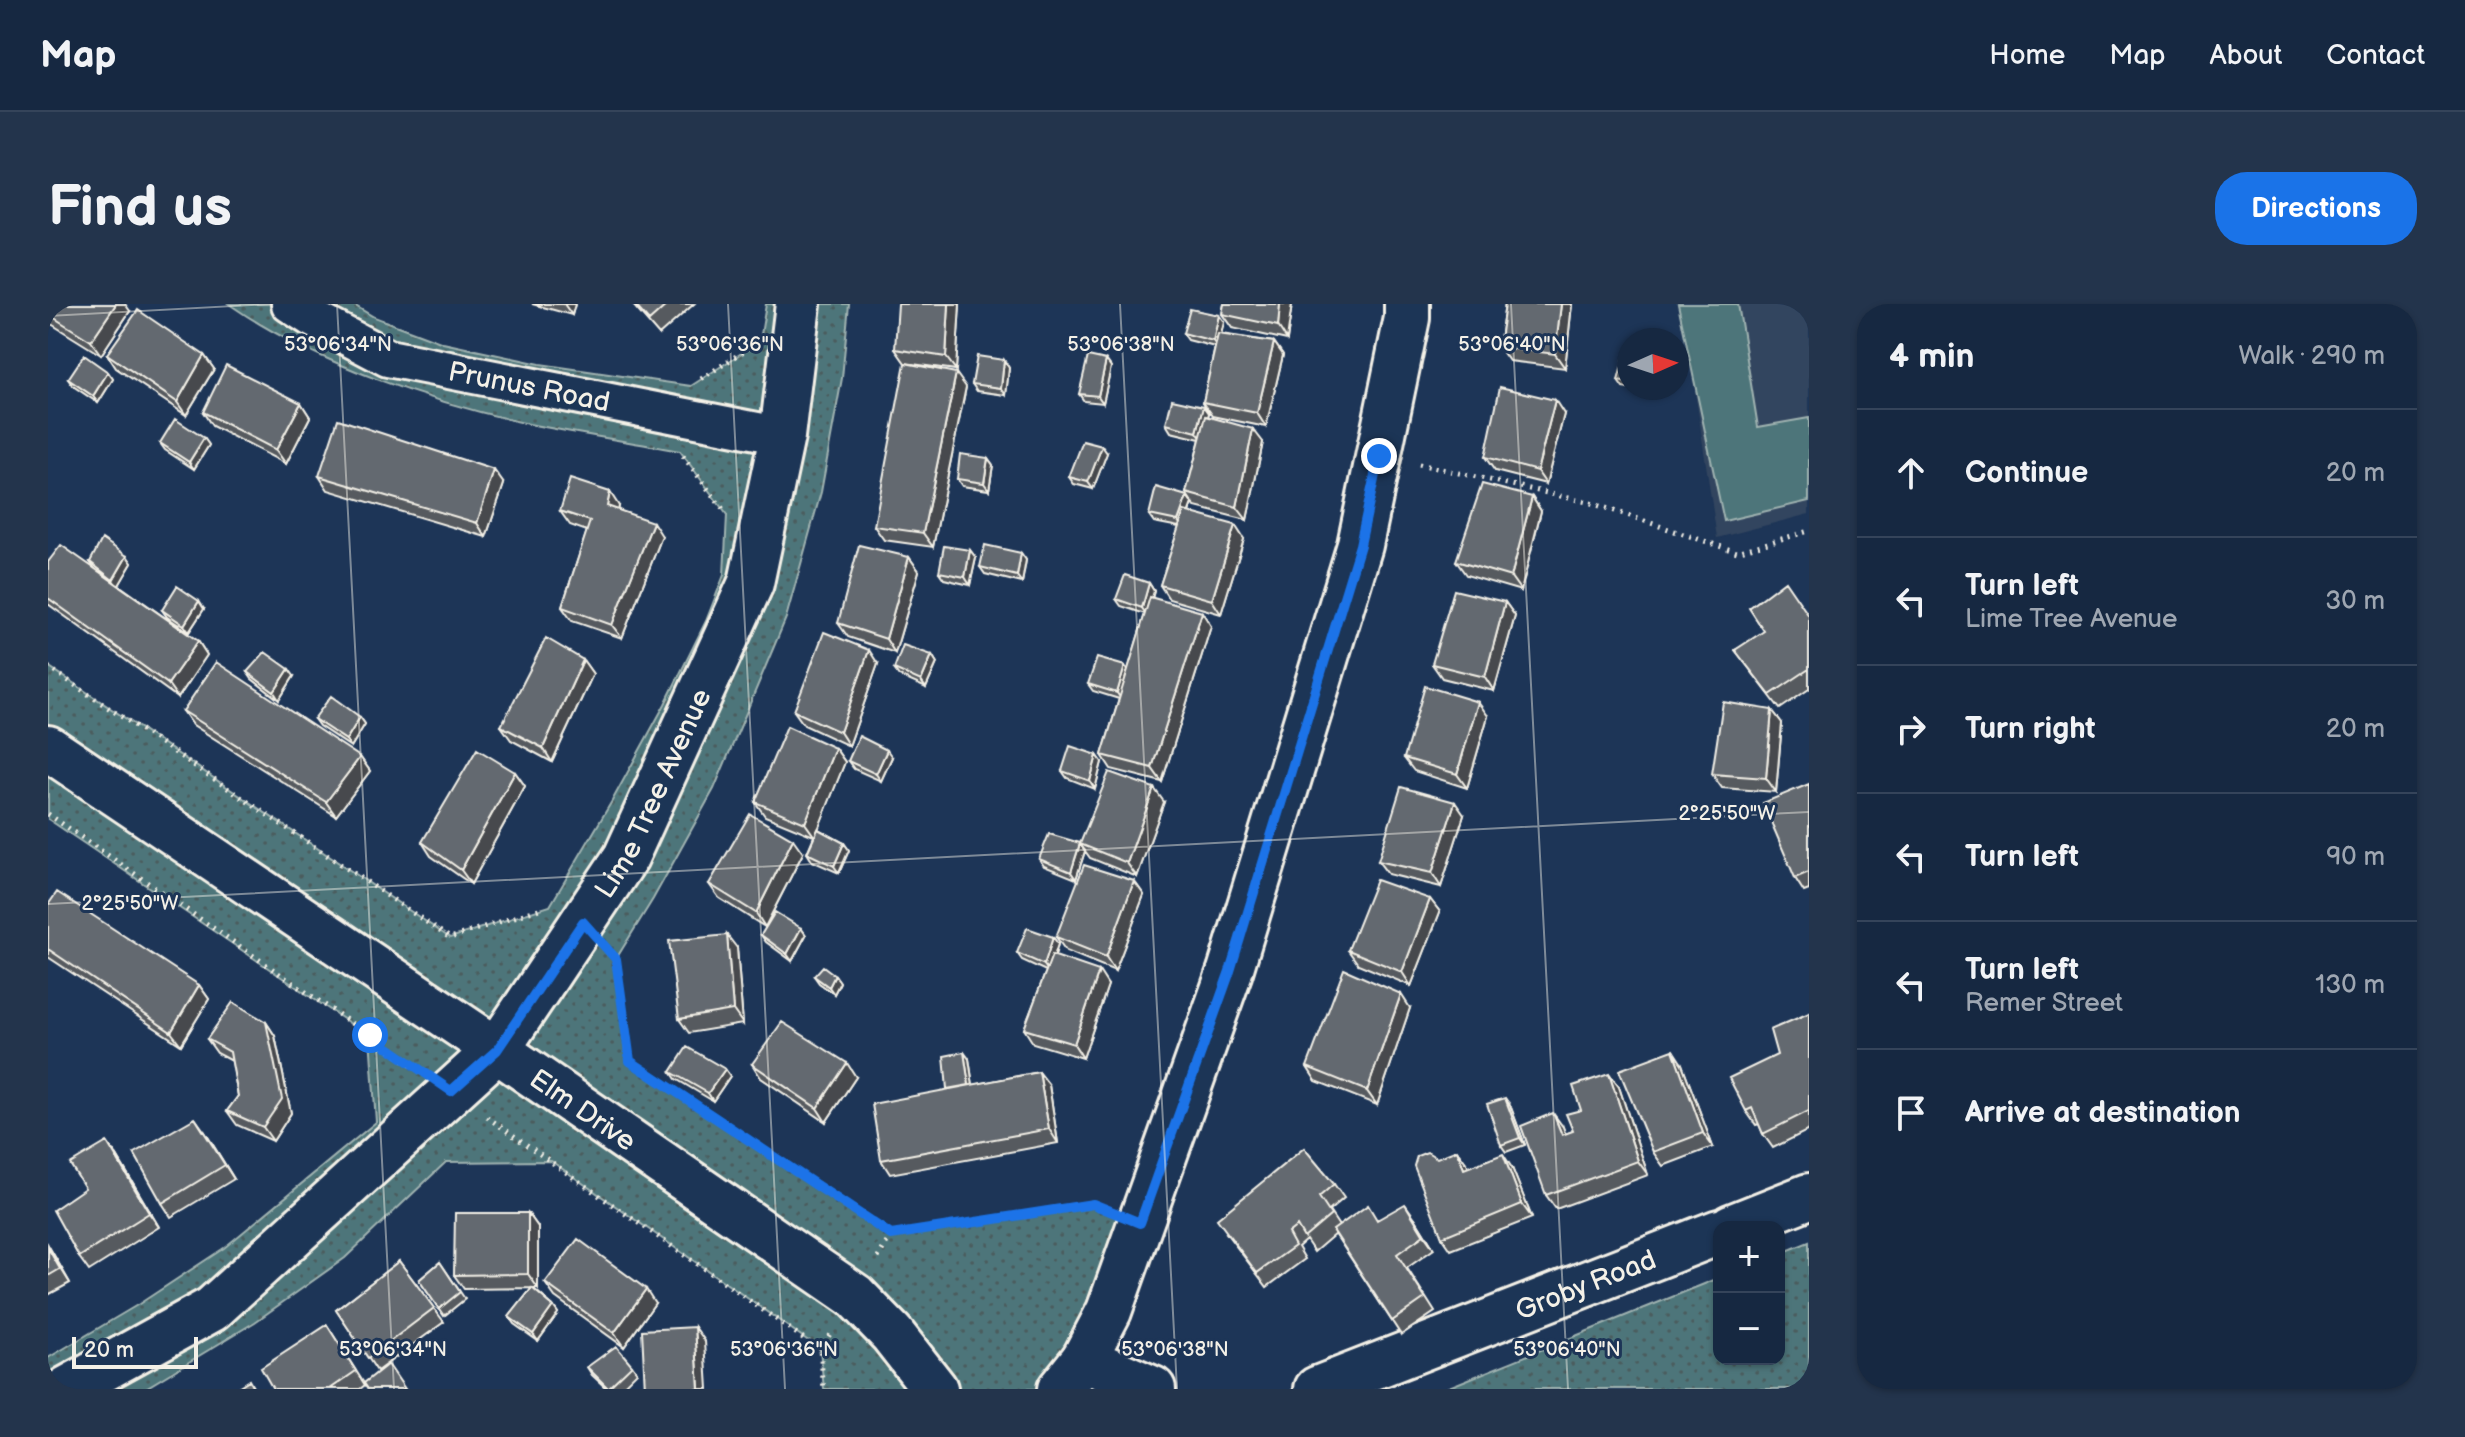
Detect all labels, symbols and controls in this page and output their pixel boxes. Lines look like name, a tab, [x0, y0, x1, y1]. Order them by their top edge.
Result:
text: Map	[40, 33, 116, 78]
text: Home	[1989, 39, 2065, 72]
text: Map	[2109, 39, 2166, 72]
text: About	[2210, 39, 2282, 72]
text: Contact	[2326, 39, 2425, 72]
button: Directions	[2215, 172, 2417, 245]
text: Find us	[48, 175, 232, 242]
north arrow	[1617, 328, 1689, 400]
text: 53°06'34"N	[284, 333, 392, 357]
text: 53°06'36"N	[676, 333, 784, 357]
text: 53°06'38"N	[1067, 333, 1175, 357]
text: 53°06'40"N	[1458, 333, 1566, 357]
text: 4 min	[1889, 336, 1975, 377]
text: Walk · 290 m	[2238, 341, 2385, 372]
street label: Prunus Road	[445, 355, 613, 420]
route end	[1361, 438, 1397, 474]
icon: ahead	[1889, 451, 1933, 495]
text: Continue	[1965, 455, 2088, 491]
text: 20 m	[2326, 458, 2385, 489]
text: Turn left	[1965, 568, 2079, 604]
icon: left	[1889, 579, 1933, 623]
text: 30 m	[2325, 586, 2385, 617]
text: Lime Tree Avenue	[1965, 604, 2178, 635]
street label: Lime Tree Avenue	[588, 684, 719, 905]
icon: right	[1889, 707, 1933, 751]
text: Turn right	[1965, 711, 2096, 747]
text: 20 m	[2326, 714, 2385, 745]
text: 2°25'50"W	[1678, 802, 1776, 826]
icon: left	[1889, 835, 1933, 879]
text: Turn left	[1965, 839, 2079, 875]
text: 90 m	[2326, 842, 2385, 873]
text: 2°25'50"W	[81, 892, 179, 916]
text: Turn left	[1965, 952, 2079, 988]
icon: left	[1889, 963, 1933, 1007]
text: 130 m	[2315, 970, 2385, 1001]
text: Remer Street	[1965, 988, 2123, 1019]
route start	[352, 1017, 388, 1053]
street label: Elm Drive	[523, 1063, 642, 1159]
icon: arrive	[1889, 1091, 1933, 1135]
text: Arrive at destination	[1965, 1095, 2241, 1131]
map controls	[1713, 1221, 1785, 1365]
button: +	[1713, 1221, 1785, 1293]
street label: Groby Road	[1511, 1243, 1661, 1328]
button: −	[1713, 1293, 1785, 1365]
scale bar	[72, 1333, 198, 1369]
text: 20 m	[84, 1337, 134, 1364]
text: 53°06'34"N	[339, 1338, 447, 1362]
text: 53°06'36"N	[730, 1338, 838, 1362]
text: 53°06'38"N	[1121, 1338, 1229, 1362]
text: 53°06'40"N	[1513, 1338, 1621, 1362]

